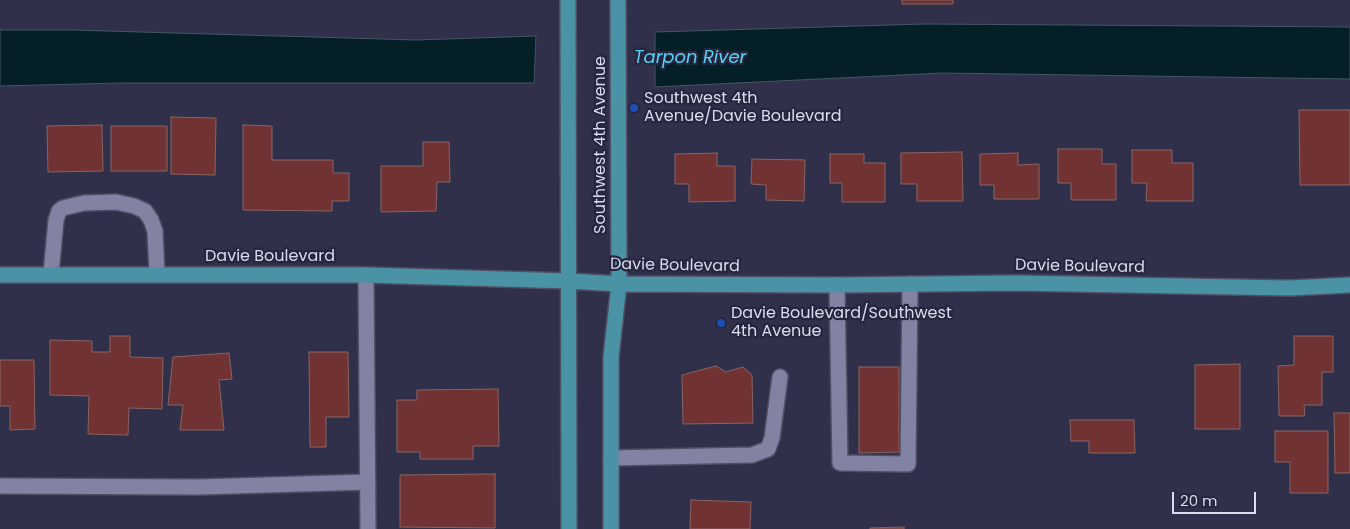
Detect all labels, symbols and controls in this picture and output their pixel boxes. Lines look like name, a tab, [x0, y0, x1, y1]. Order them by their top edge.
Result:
water label: Tarpon River	[634, 47, 746, 69]
street label: Southwest 4th Avenue	[591, 56, 611, 234]
place label: Southwest 4th Avenue/Davie Boulevard	[644, 89, 842, 127]
marker: Southwest 4th Avenue/Davie Boulevard	[628, 102, 640, 114]
street label: Davie Boulevard	[205, 247, 335, 267]
street label: Davie Boulevard	[610, 255, 740, 277]
street label: Davie Boulevard	[1015, 256, 1145, 278]
place label: Davie Boulevard/Southwest 4th Avenue	[731, 304, 952, 342]
marker: Davie Boulevard/Southwest 4th Avenue	[715, 317, 727, 329]
scale bar	[1175, 482, 1259, 514]
text: 20 m	[1180, 490, 1218, 511]

